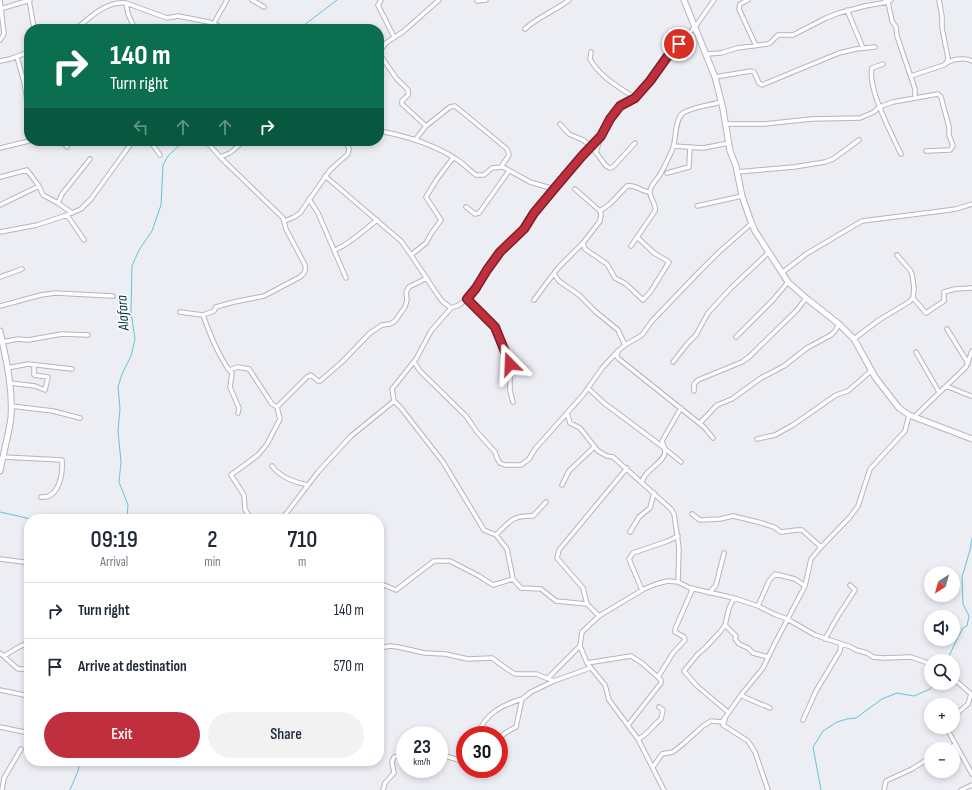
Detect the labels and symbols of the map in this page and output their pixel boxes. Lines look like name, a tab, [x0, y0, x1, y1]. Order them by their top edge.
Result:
pin	[662, 27, 696, 61]
water label: Alafara	[112, 295, 134, 332]
position arrow	[489, 343, 531, 385]
north arrow	[924, 566, 960, 602]
speed limit sign: 30	[456, 726, 508, 778]

